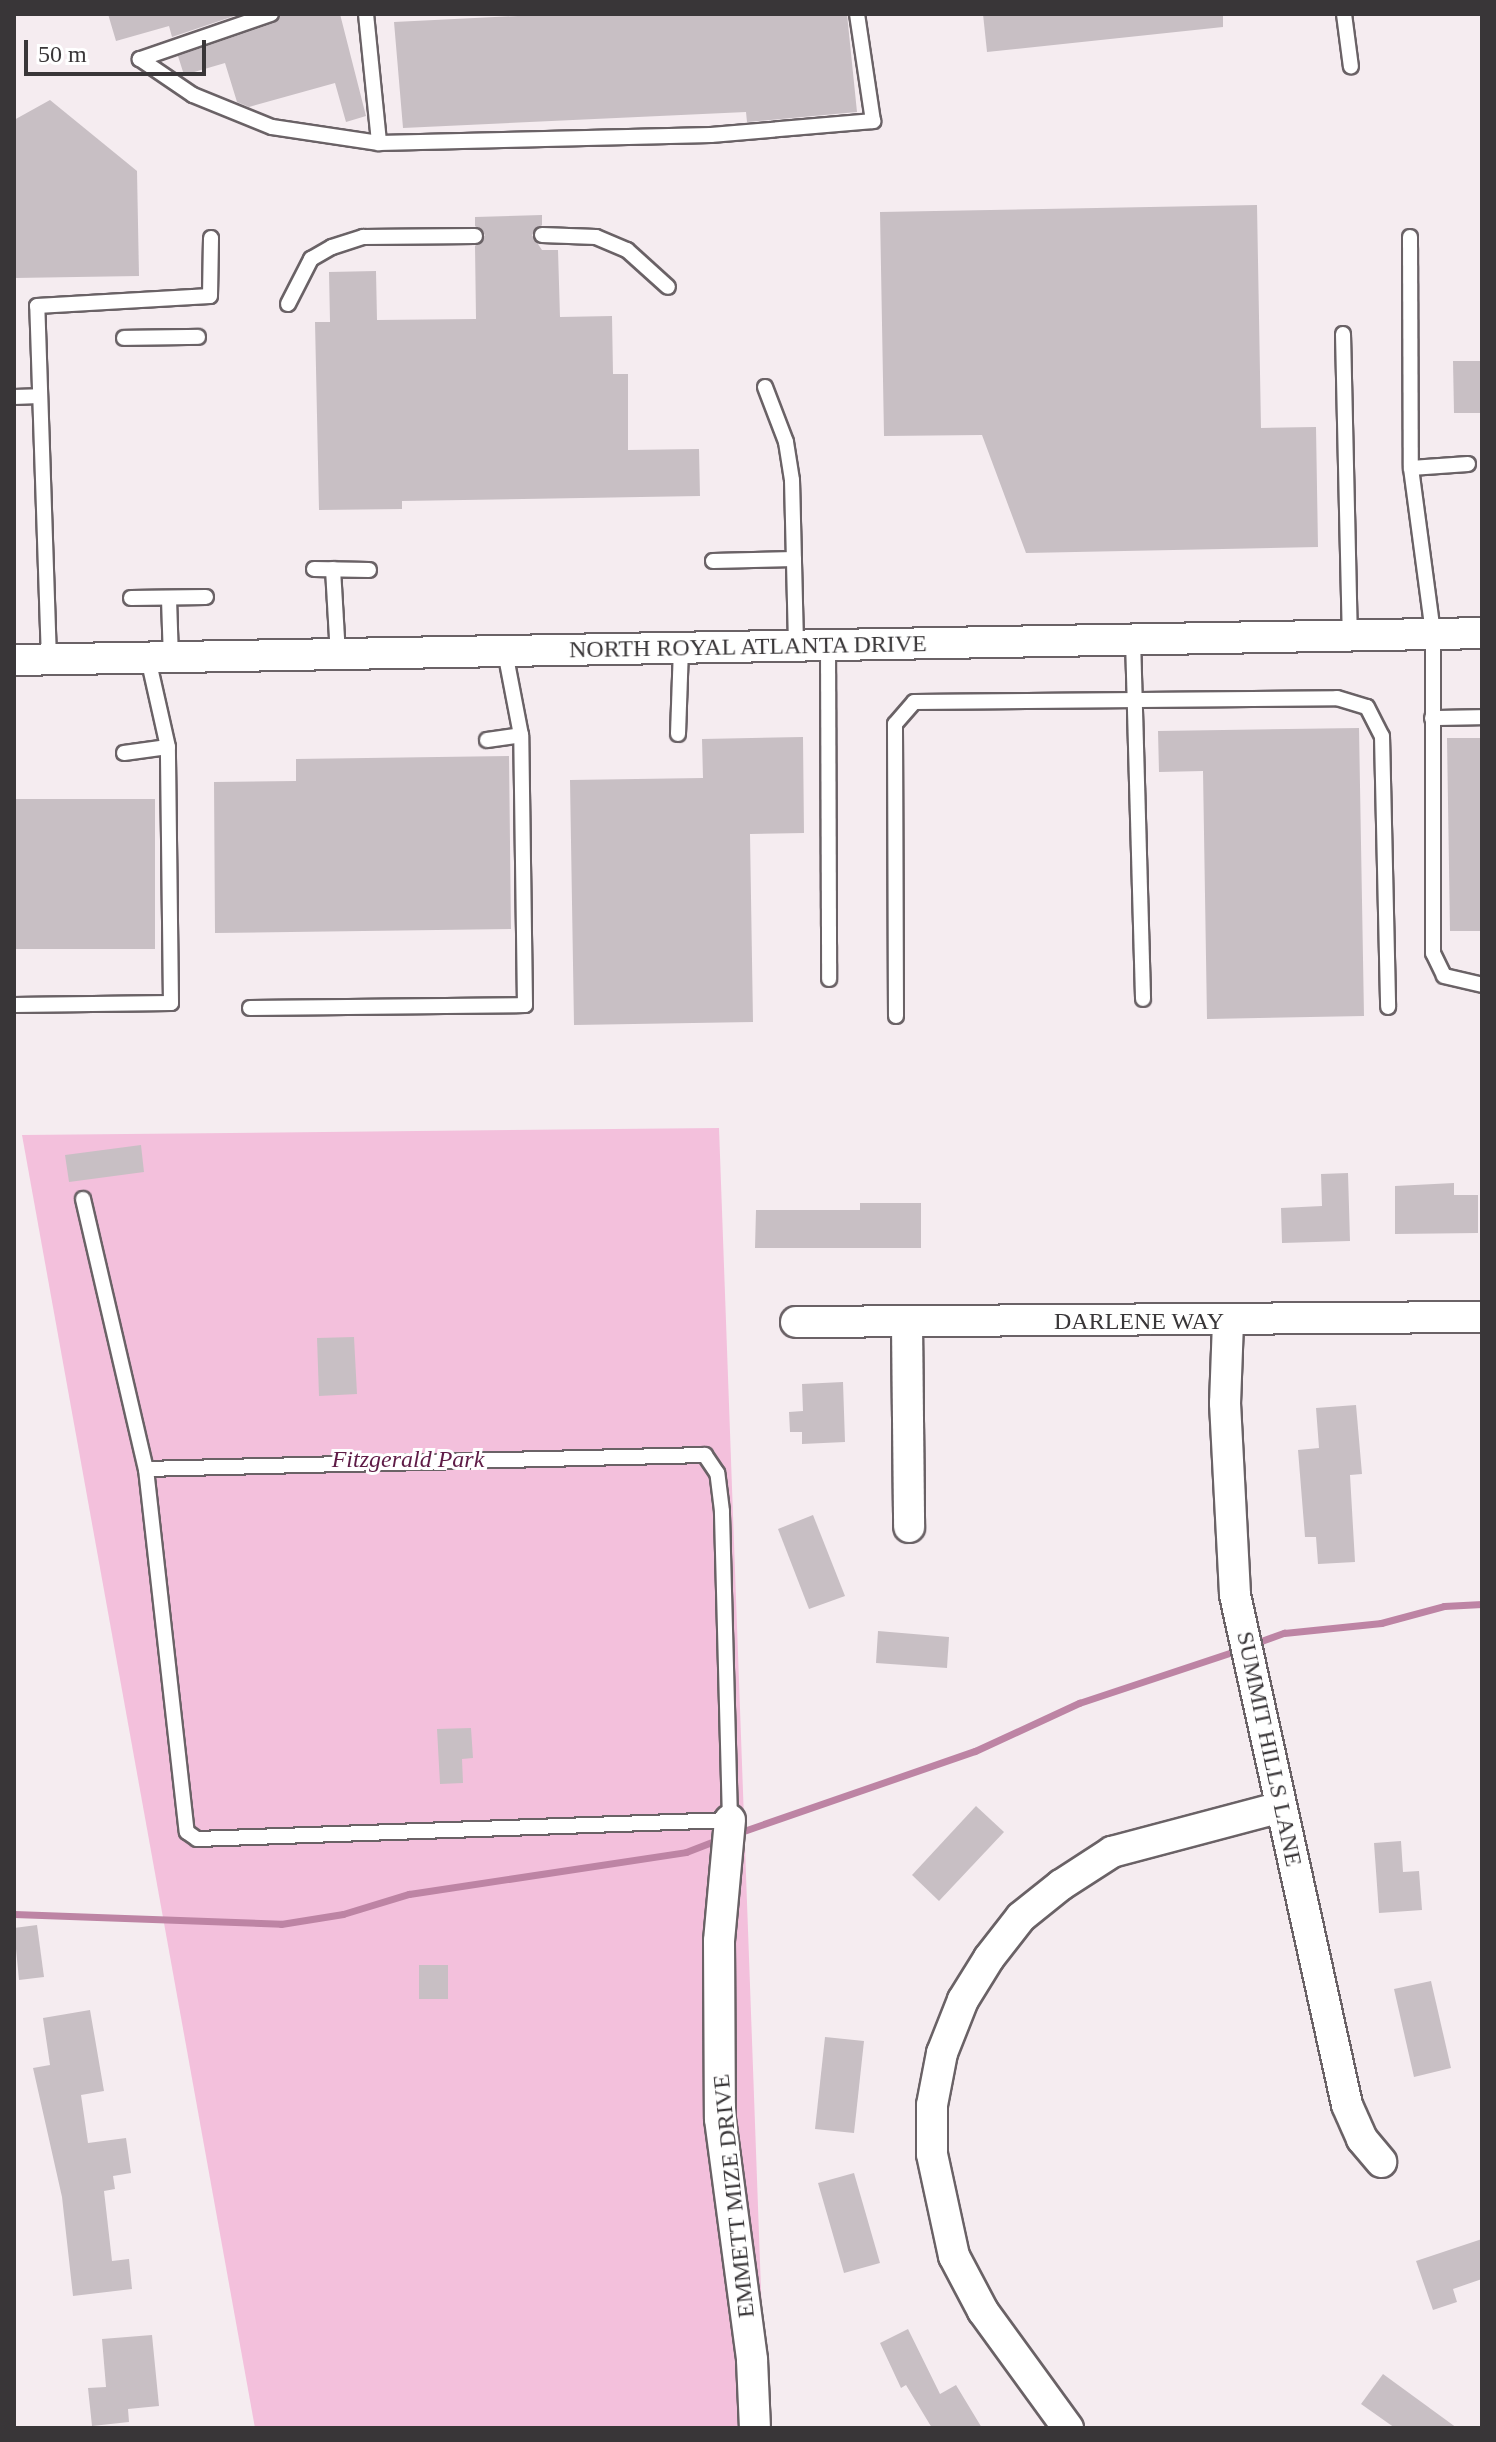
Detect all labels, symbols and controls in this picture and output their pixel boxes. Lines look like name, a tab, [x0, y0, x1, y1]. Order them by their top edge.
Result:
scale bar	[28, 24, 210, 74]
text: 50 m	[38, 41, 87, 67]
street label: NORTH ROYAL ATLANTA DRIVE	[567, 629, 929, 665]
street label: DARLENE WAY	[1054, 1308, 1224, 1336]
park label: Fitzgerald Park	[332, 1446, 484, 1474]
street label: SUMMIT HILLS LANE	[1230, 1629, 1308, 1869]
street label: EMMETT MIZE DRIVE	[707, 2073, 761, 2319]

